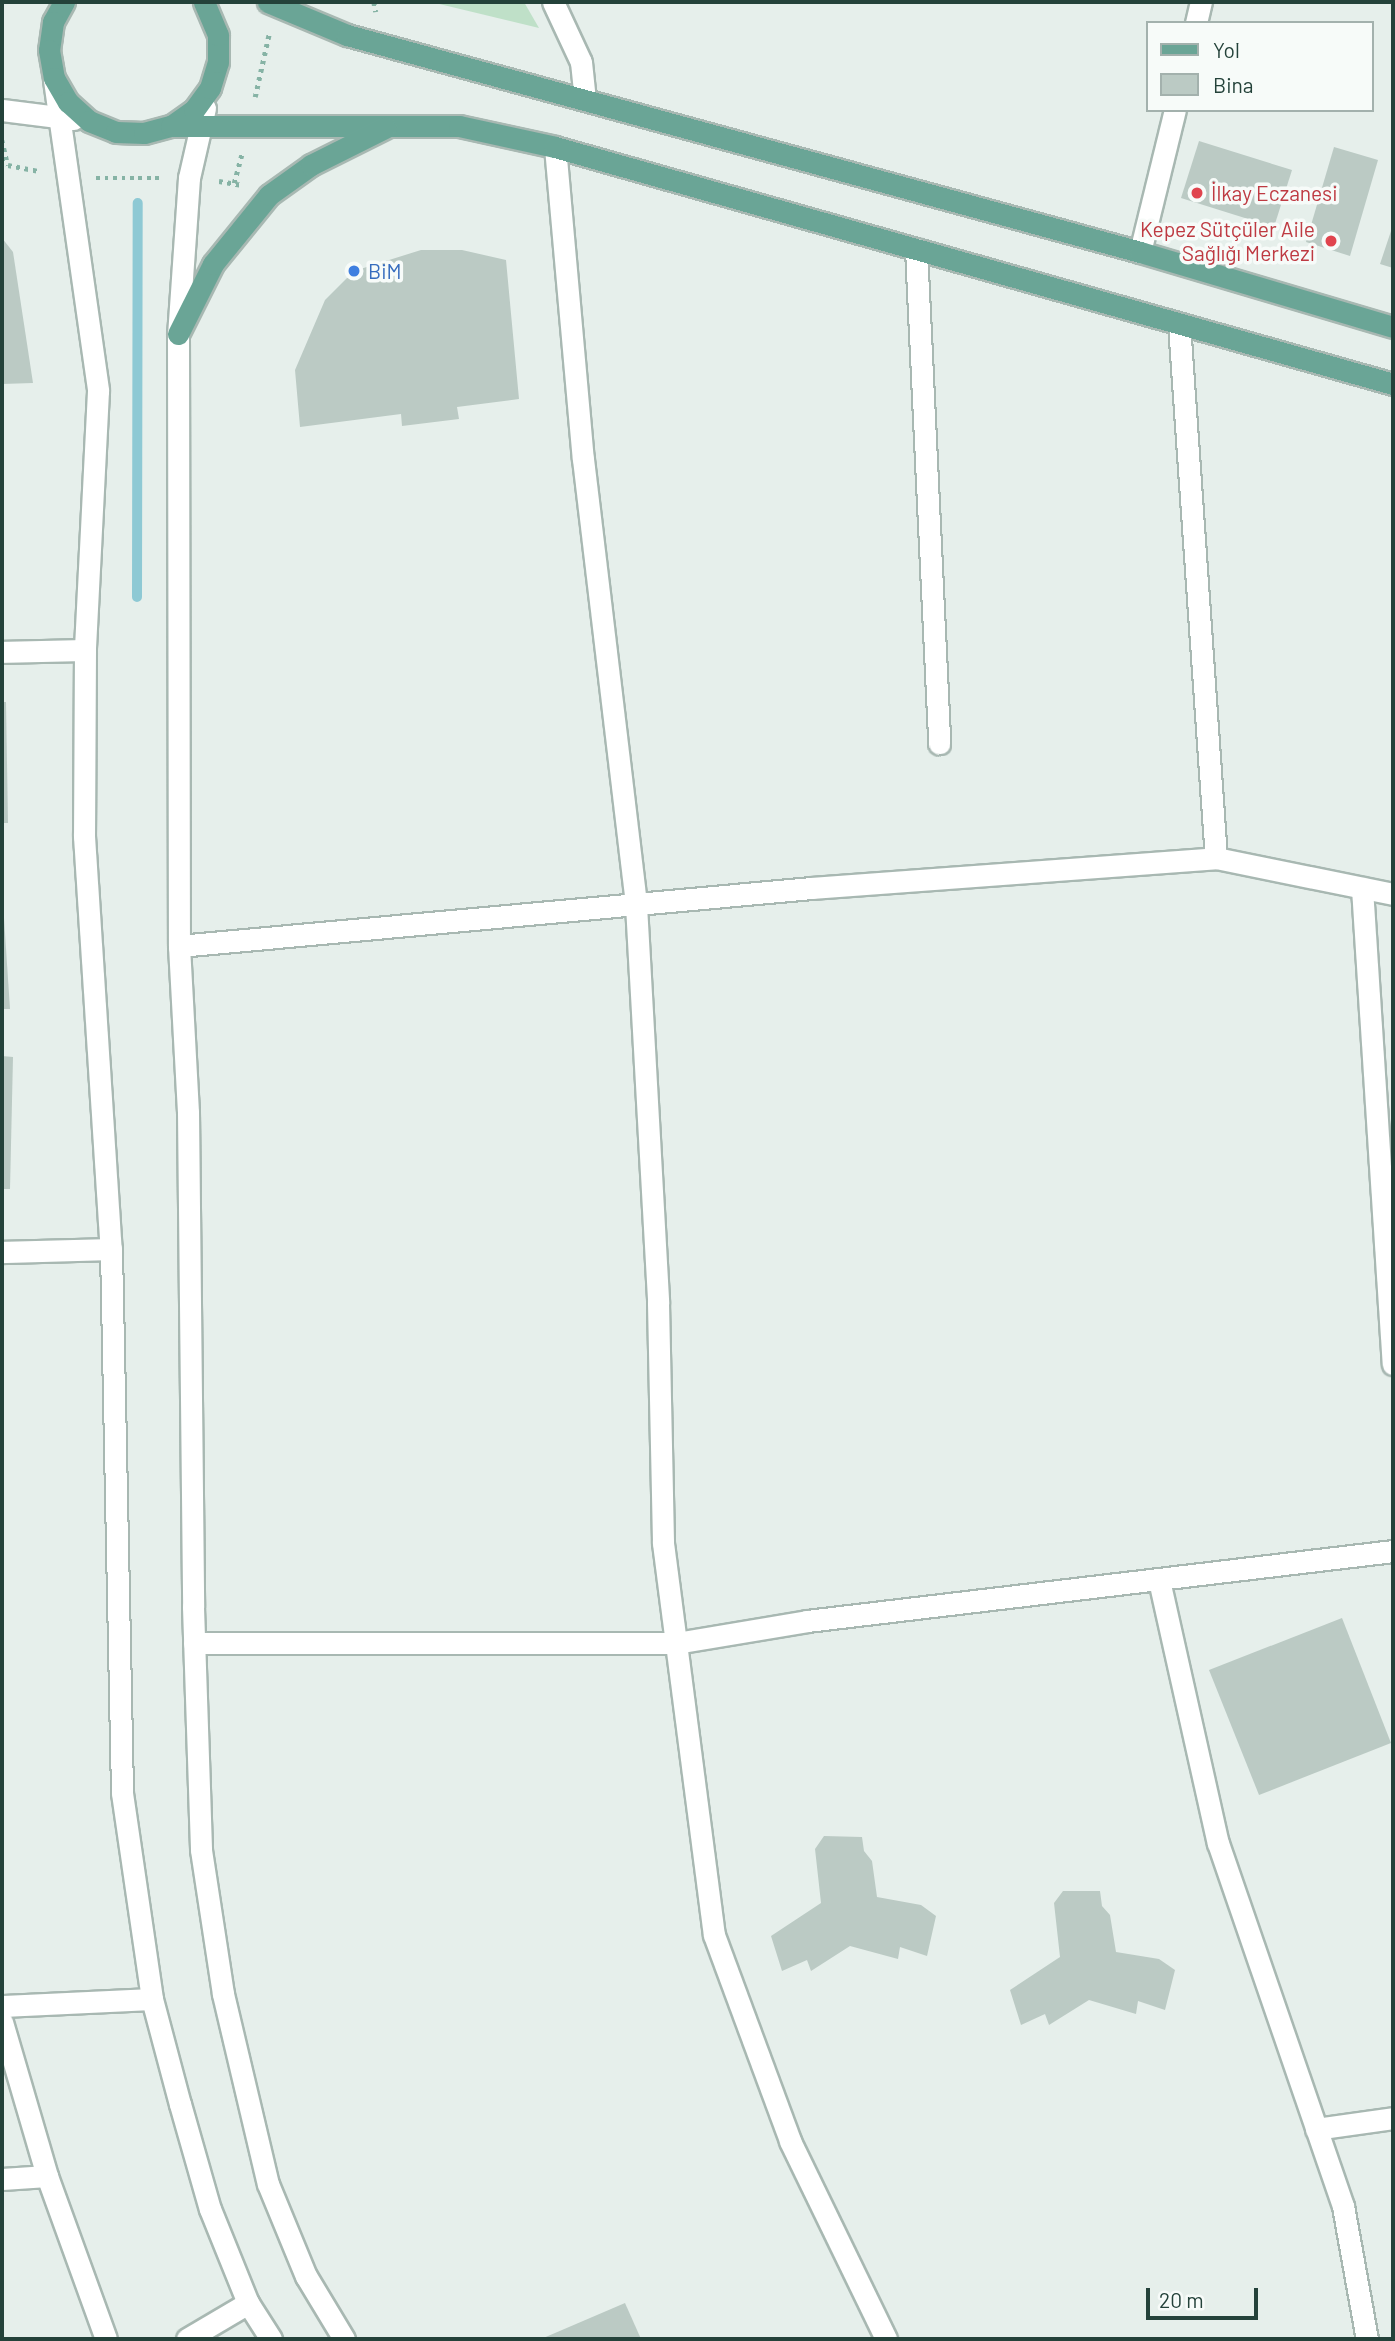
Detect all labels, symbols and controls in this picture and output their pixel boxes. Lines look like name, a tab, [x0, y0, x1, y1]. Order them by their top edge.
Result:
legend	[1146, 21, 1374, 112]
text: Yol	[1213, 37, 1240, 62]
text: Bina	[1213, 72, 1254, 97]
place label: İlkay Eczanesi	[1211, 180, 1338, 206]
marker: İlkay Eczanesi	[1189, 185, 1205, 201]
place label: Kepez Sütçüler Aile Sağlığı Merkezi	[1140, 216, 1315, 266]
marker: Kepez Sütçüler Aile Sağlığı Merkezi	[1321, 231, 1341, 251]
place label: BiM	[368, 258, 402, 284]
marker: BiM	[346, 263, 362, 279]
scale bar	[1150, 2274, 1262, 2318]
text: 20 m	[1159, 2287, 1204, 2312]

